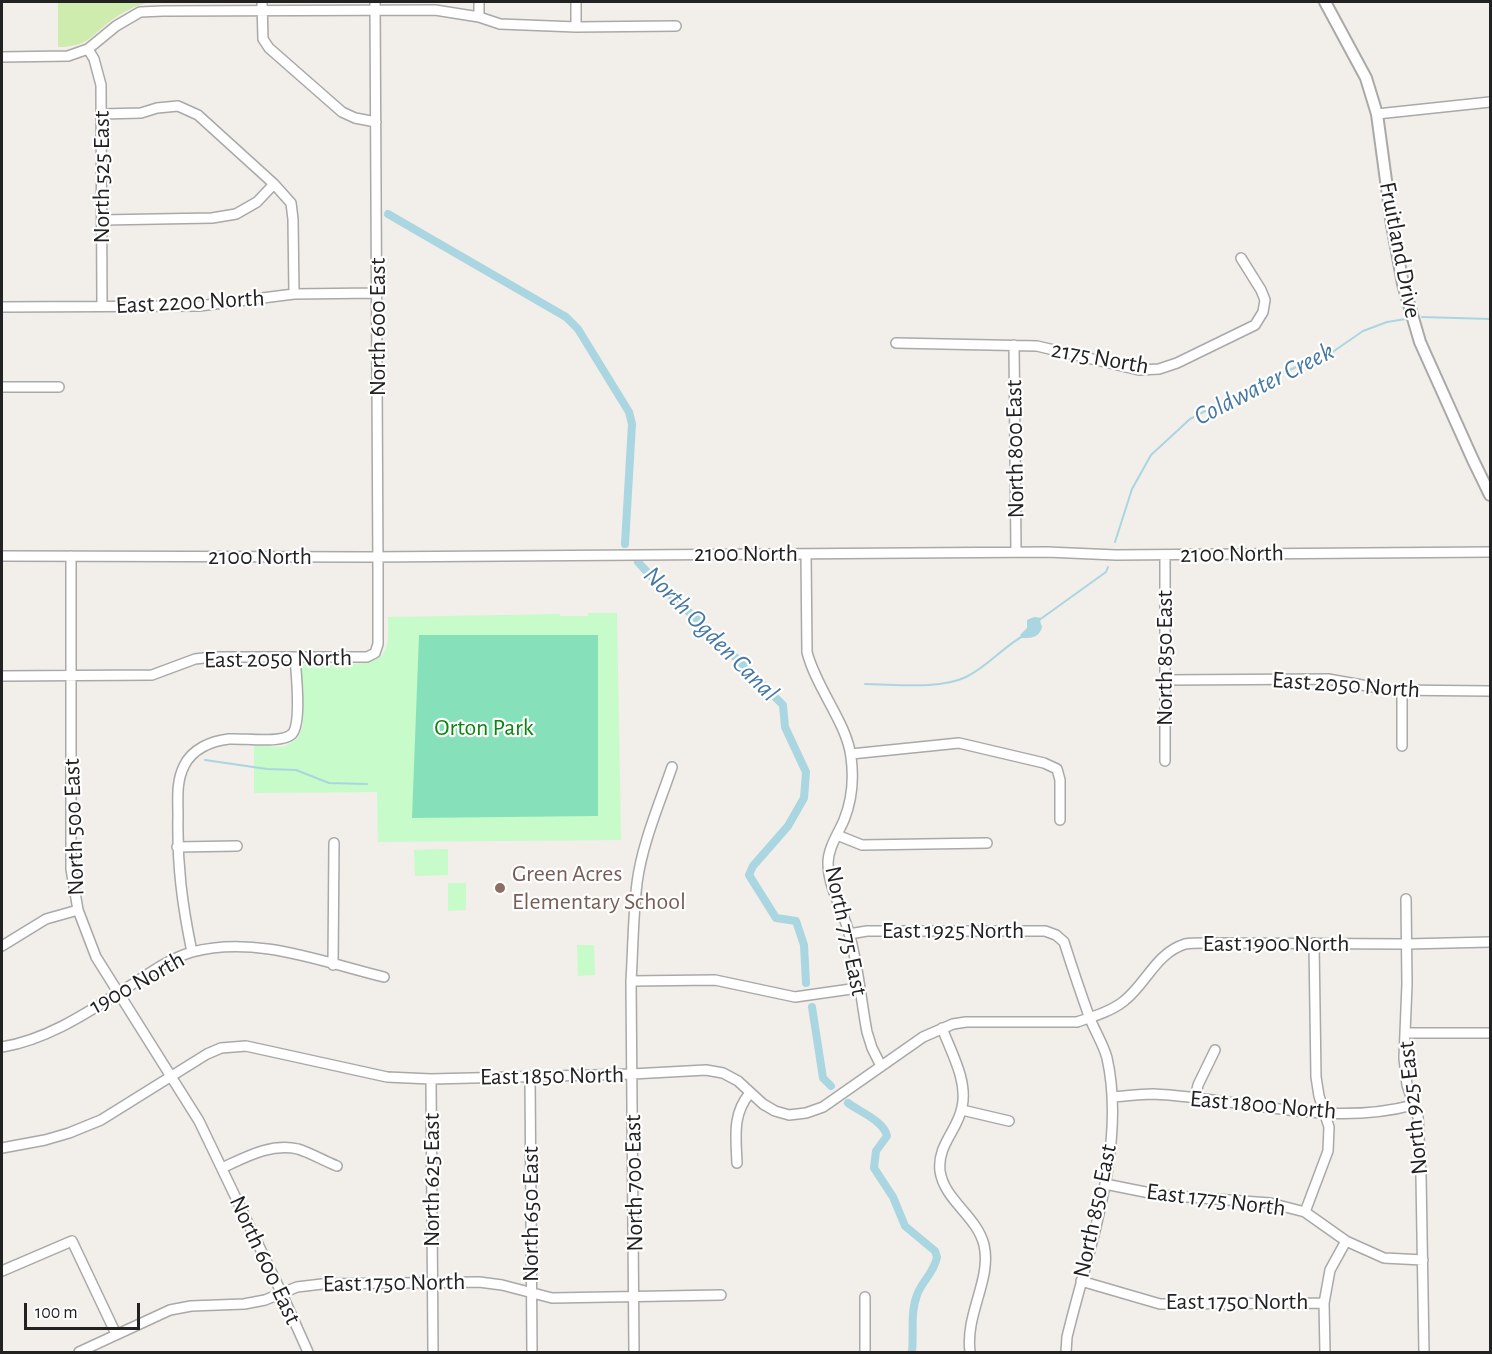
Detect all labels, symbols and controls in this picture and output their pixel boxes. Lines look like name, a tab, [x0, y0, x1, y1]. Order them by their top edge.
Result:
street label: North 525 East	[88, 111, 116, 243]
street label: Fruitland Drive	[1373, 179, 1427, 321]
street label: North 600 East	[364, 258, 392, 396]
street label: East 2200 North	[115, 284, 265, 320]
street label: 2175 North	[1049, 335, 1151, 381]
water label: Coldwater Creek	[1189, 335, 1339, 433]
street label: North 800 East	[999, 379, 1031, 519]
street label: 2100 North	[1180, 539, 1284, 569]
street label: 2100 North	[694, 540, 798, 568]
street label: 2100 North	[208, 543, 312, 571]
water label: North Ogden Canal	[637, 560, 785, 708]
street label: North 850 East	[1151, 590, 1179, 726]
street label: East 2050 North	[204, 643, 352, 675]
street label: East 2050 North	[1271, 665, 1421, 705]
park label: Orton Park	[434, 714, 534, 742]
street label: North 500 East	[57, 758, 91, 896]
place label: Green Acres Elementary School	[512, 860, 686, 916]
street label: North 775 East	[818, 863, 874, 999]
marker: Green Acres Elementary School	[493, 881, 507, 895]
street label: East 1925 North	[882, 917, 1024, 945]
street label: East 1900 North	[1203, 930, 1349, 958]
street label: 1900 North	[84, 945, 190, 1021]
street label: North 925 East	[1392, 1040, 1434, 1176]
street label: East 1850 North	[480, 1060, 624, 1092]
street label: East 1800 North	[1189, 1084, 1337, 1126]
street label: North 625 East	[418, 1113, 446, 1247]
street label: North 700 East	[618, 1114, 650, 1252]
street label: North 850 East	[1067, 1141, 1123, 1281]
street label: North 650 East	[517, 1146, 545, 1282]
street label: East 1775 North	[1145, 1177, 1287, 1223]
street label: North 600 East	[223, 1191, 307, 1329]
street label: East 1750 North	[322, 1267, 466, 1299]
street label: East 1750 North	[1166, 1288, 1308, 1316]
scale bar	[27, 1291, 142, 1329]
text: 100 m	[35, 1304, 78, 1322]

